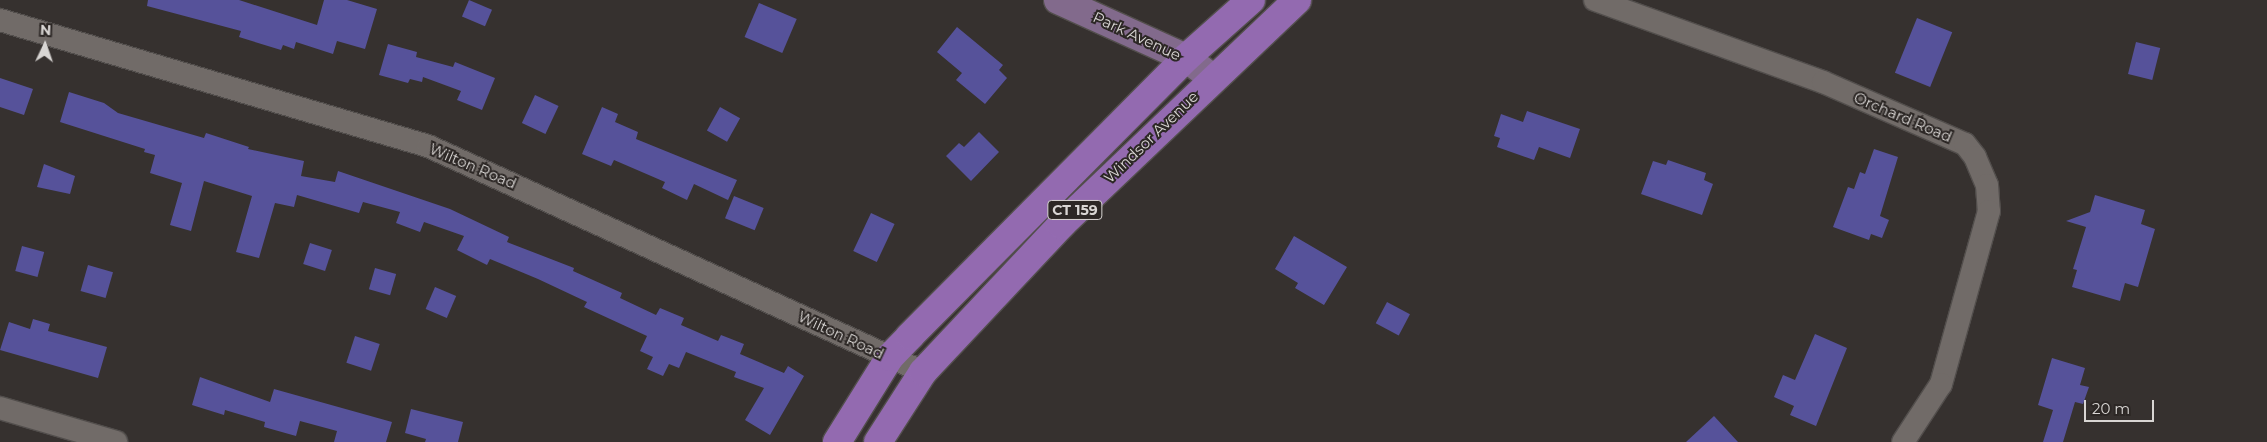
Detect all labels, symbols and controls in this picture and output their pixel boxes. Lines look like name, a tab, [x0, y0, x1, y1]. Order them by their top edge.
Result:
street label: Park Avenue	[1090, 8, 1184, 64]
north arrow	[20, 20, 70, 70]
text: N	[40, 21, 52, 39]
street label: Windsor Avenue	[1100, 87, 1202, 187]
street label: Orchard Road	[1851, 88, 1955, 146]
street label: Wilton Road	[427, 140, 519, 192]
road number: CT 159	[1046, 198, 1104, 222]
street label: Wilton Road	[795, 307, 887, 363]
scale bar	[2087, 390, 2157, 422]
text: 20 m	[2092, 399, 2130, 418]

